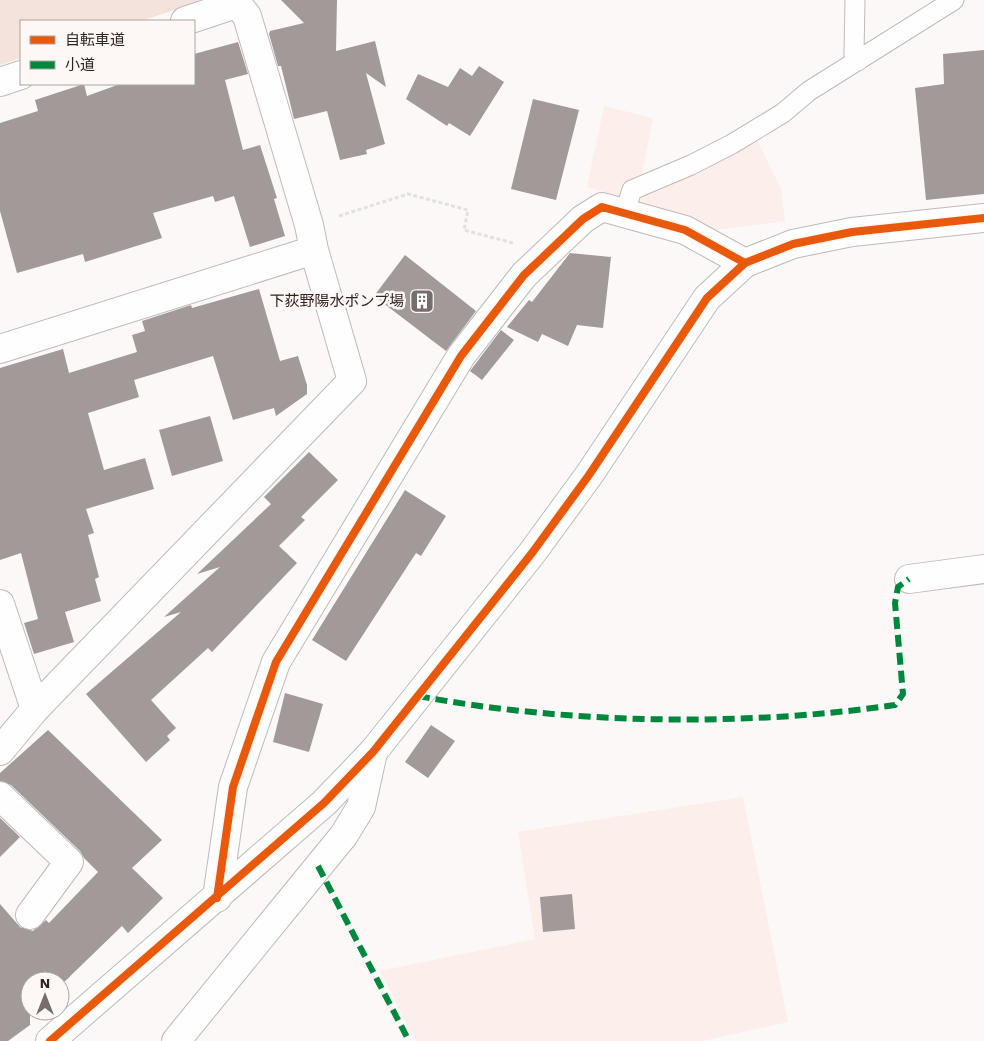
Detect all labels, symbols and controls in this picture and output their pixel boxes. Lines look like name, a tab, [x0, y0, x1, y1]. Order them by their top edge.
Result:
legend	[20, 20, 195, 85]
text: 自転車道	[65, 31, 125, 49]
text: 小道	[65, 56, 95, 74]
building icon: 下荻野陽水ポンプ場	[409, 288, 435, 314]
place label: 下荻野陽水ポンプ場	[269, 292, 404, 310]
north arrow	[20, 971, 70, 1021]
text: N	[40, 975, 50, 991]

